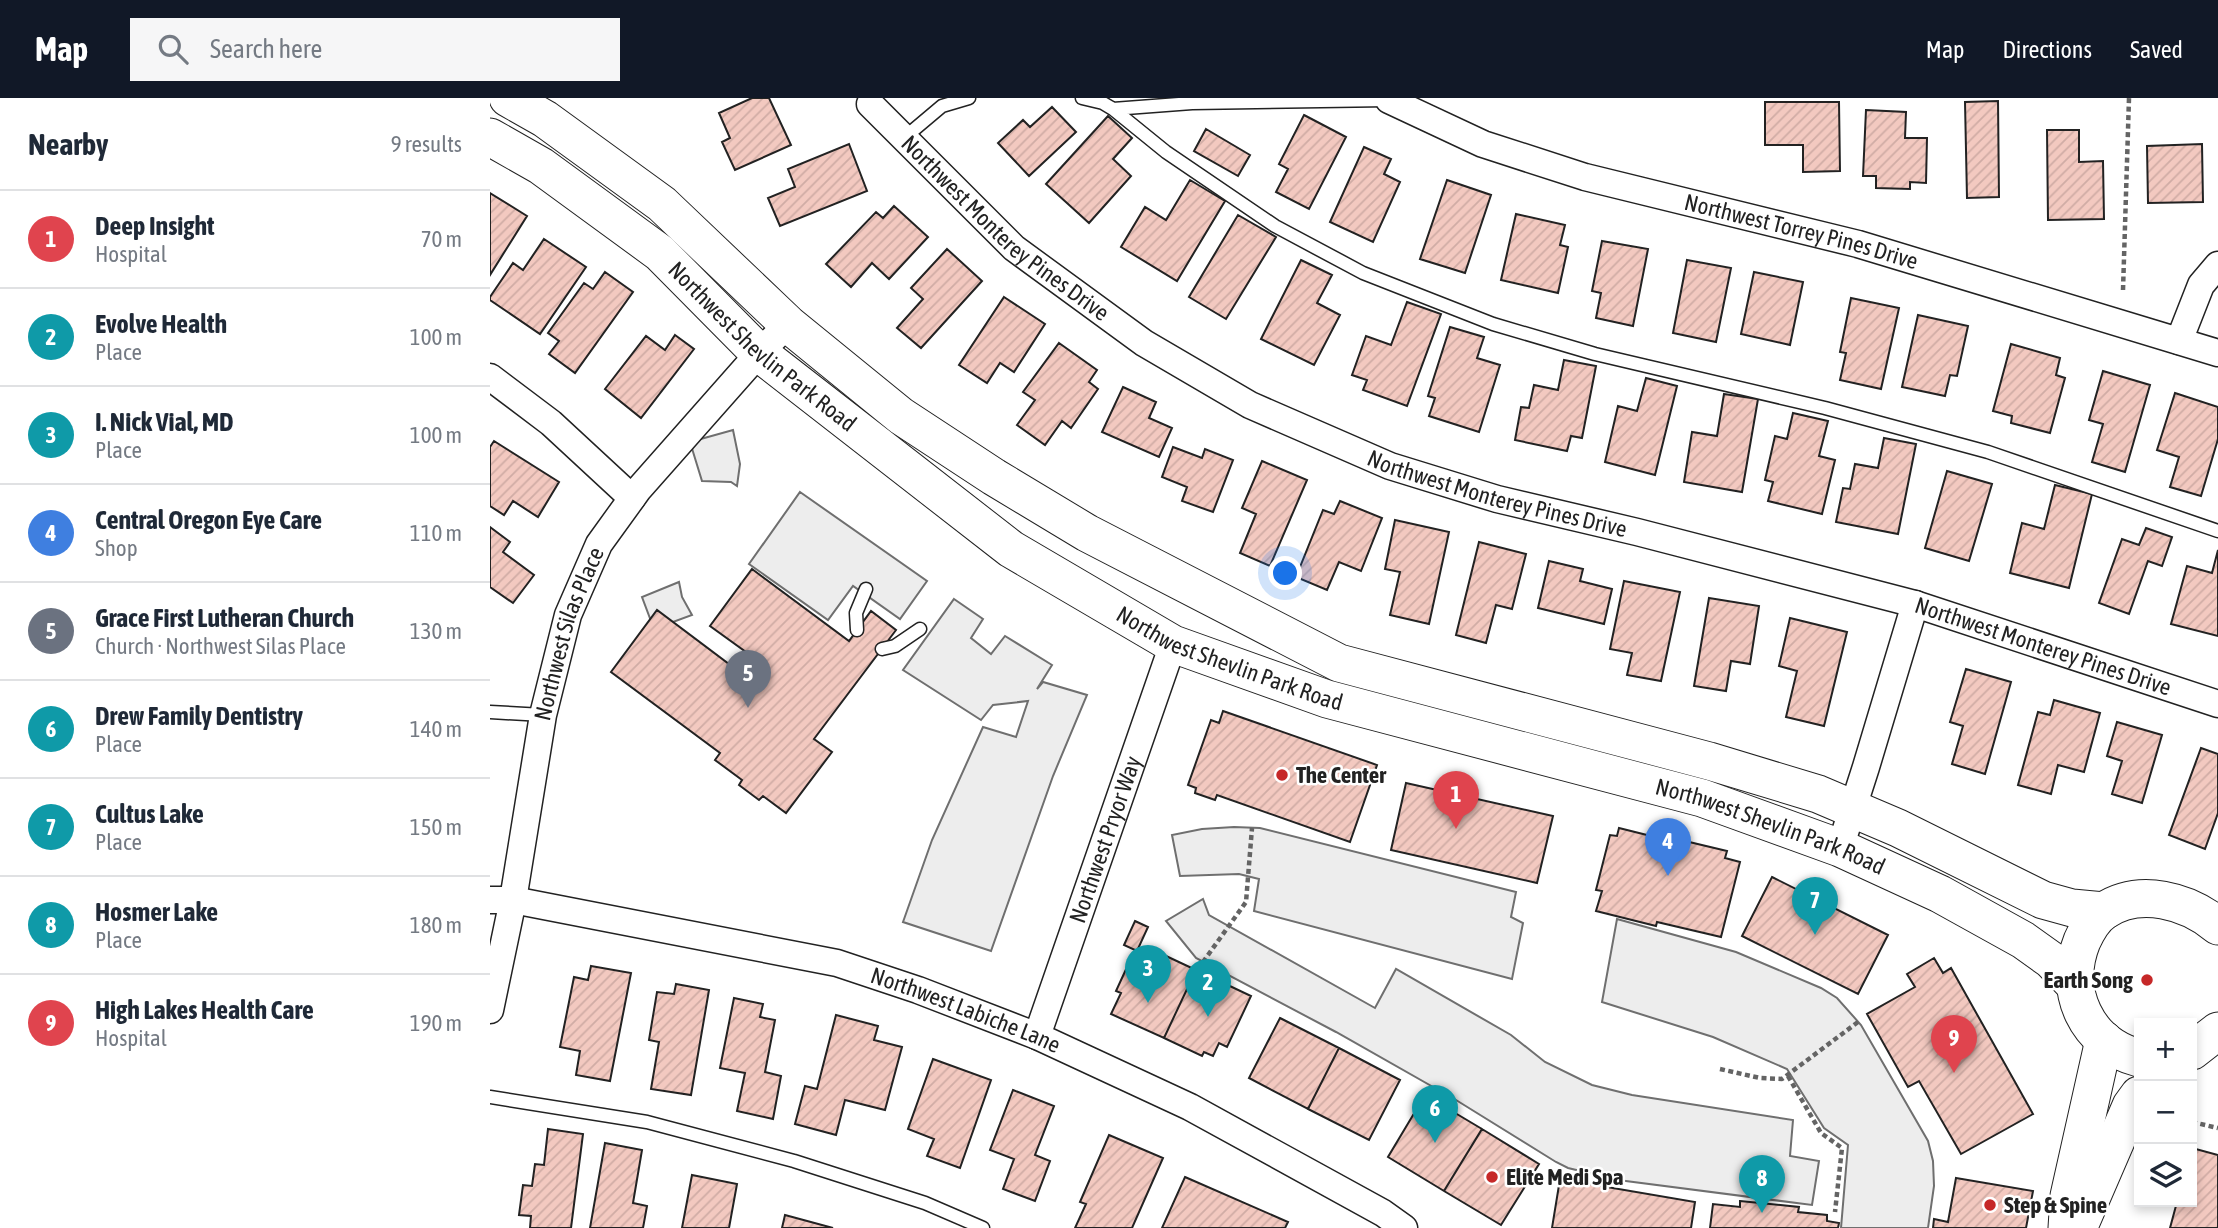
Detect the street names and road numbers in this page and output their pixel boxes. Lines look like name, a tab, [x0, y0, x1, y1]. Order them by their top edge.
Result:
street label: Northwest Monterey Pines Drive	[896, 130, 1114, 326]
street label: Northwest Torrey Pines Drive	[1682, 189, 1921, 274]
street label: Northwest Shevlin Park Road	[663, 256, 861, 437]
street label: Northwest Monterey Pines Drive	[1363, 445, 1629, 542]
street label: Northwest Silas Place	[529, 543, 609, 723]
street label: Northwest Monterey Pines Drive	[1912, 592, 2174, 701]
street label: Northwest Shevlin Park Road	[1112, 601, 1346, 716]
street label: Northwest Pryor Way	[1064, 753, 1146, 926]
street label: Northwest Shevlin Park Road	[1653, 773, 1889, 880]
street label: Northwest Labiche Lane	[867, 962, 1065, 1058]

